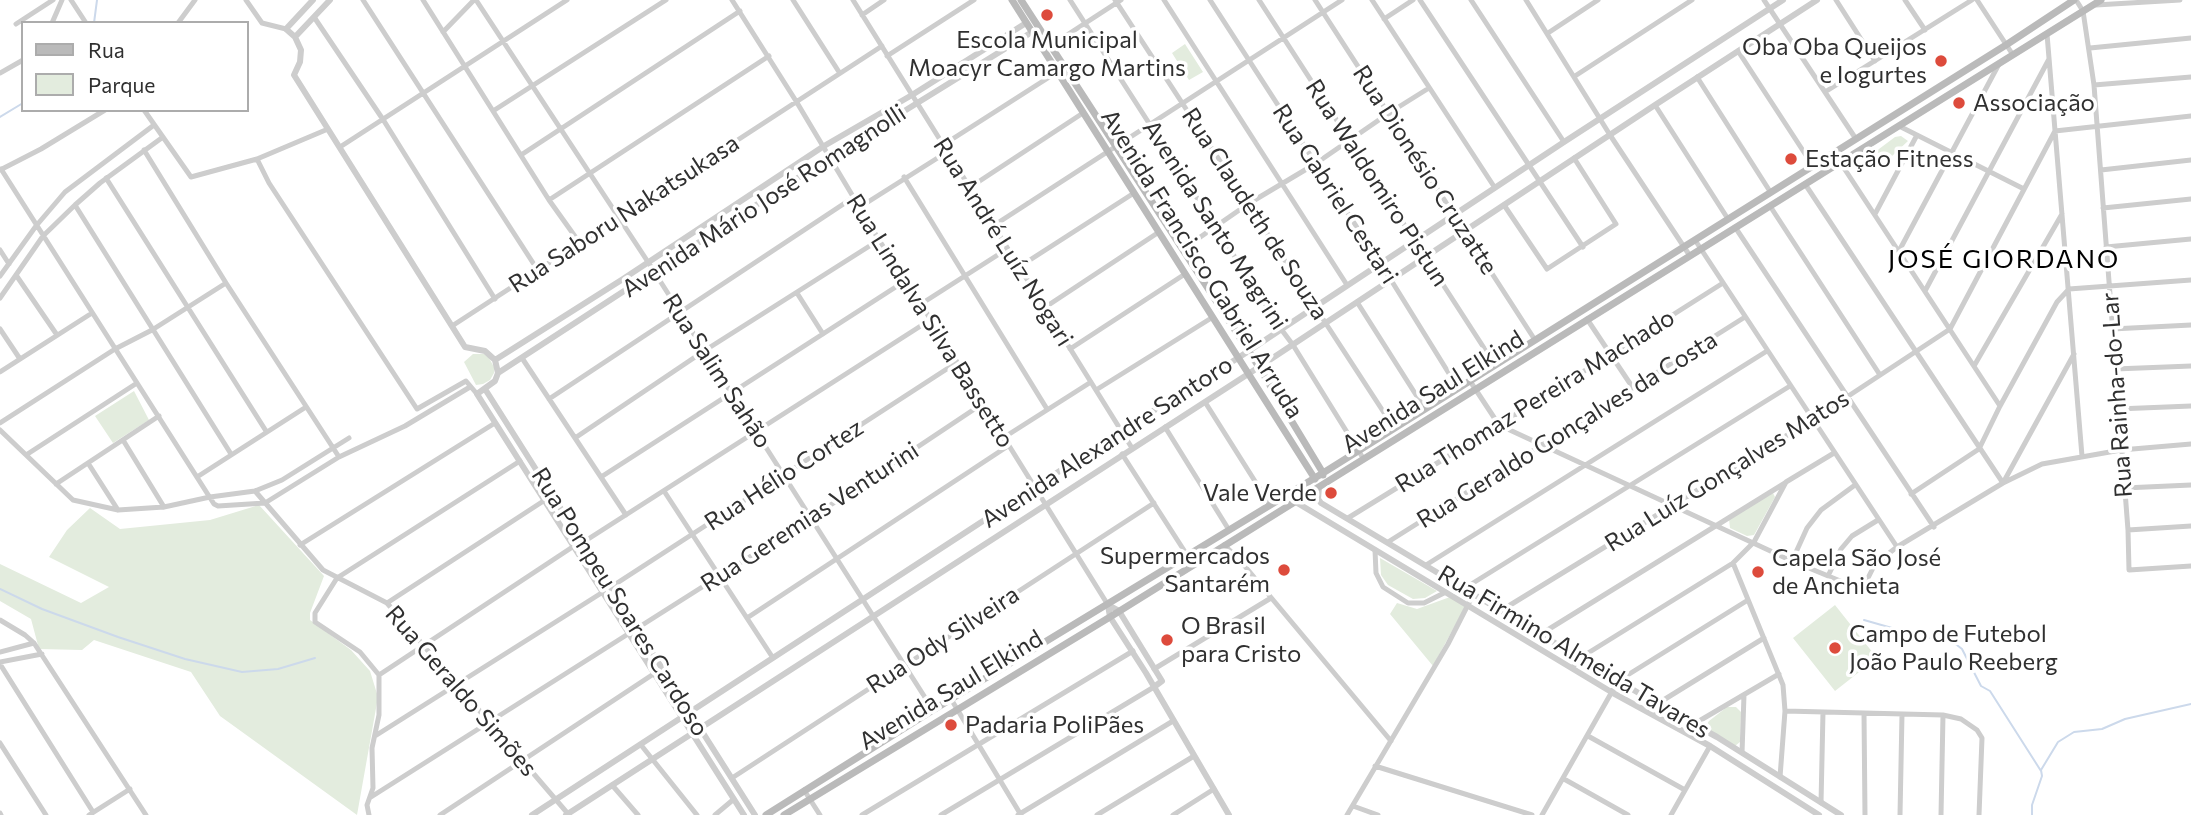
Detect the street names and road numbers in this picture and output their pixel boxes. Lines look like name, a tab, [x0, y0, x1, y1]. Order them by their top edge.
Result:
street label: Rua Dionésio Cruzatte	[1347, 60, 1503, 280]
street label: Rua Waldomiro Pistun	[1299, 74, 1455, 292]
street label: Avenida Mário José Romagnolli	[617, 98, 911, 304]
street label: Rua Gabriel Cestari	[1266, 99, 1404, 289]
street label: Rua Claudeth de Souza	[1176, 103, 1334, 325]
street label: Avenida Francisco Gabriel Arruda	[1095, 104, 1309, 424]
street label: Avenida Santo Magrini	[1136, 115, 1294, 335]
street label: Rua Saboru Nakatsukasa	[504, 129, 744, 299]
street label: Rua André Luíz Nogari	[927, 132, 1079, 352]
street label: Rua Lindalva Silva Bassetto	[840, 189, 1020, 453]
street label: Rua Salim Sahão	[656, 288, 778, 454]
street label: Rua Rainha-do-Lar	[2095, 291, 2139, 499]
street label: Rua Thomaz Pereira Machado	[1390, 303, 1680, 499]
street label: Avenida Saul Elkind	[1337, 324, 1529, 460]
street label: Rua Geraldo Gonçalves da Costa	[1412, 325, 1722, 535]
street label: Avenida Alexandre Santoro	[976, 350, 1238, 534]
street label: Rua Luíz Gonçalves Matos	[1600, 384, 1854, 558]
street label: Rua Hélio Cortez	[699, 413, 869, 537]
street label: Rua Geremias Venturini	[696, 436, 924, 598]
street label: Rua Pompeu Soares Cardoso	[525, 463, 715, 741]
street label: Rua Firmino Almeida Tavares	[1433, 559, 1715, 745]
street label: Rua Ody Silveira	[861, 580, 1025, 700]
street label: Rua Geraldo Simões	[379, 600, 543, 782]
street label: Avenida Saul Elkind	[854, 624, 1048, 756]

